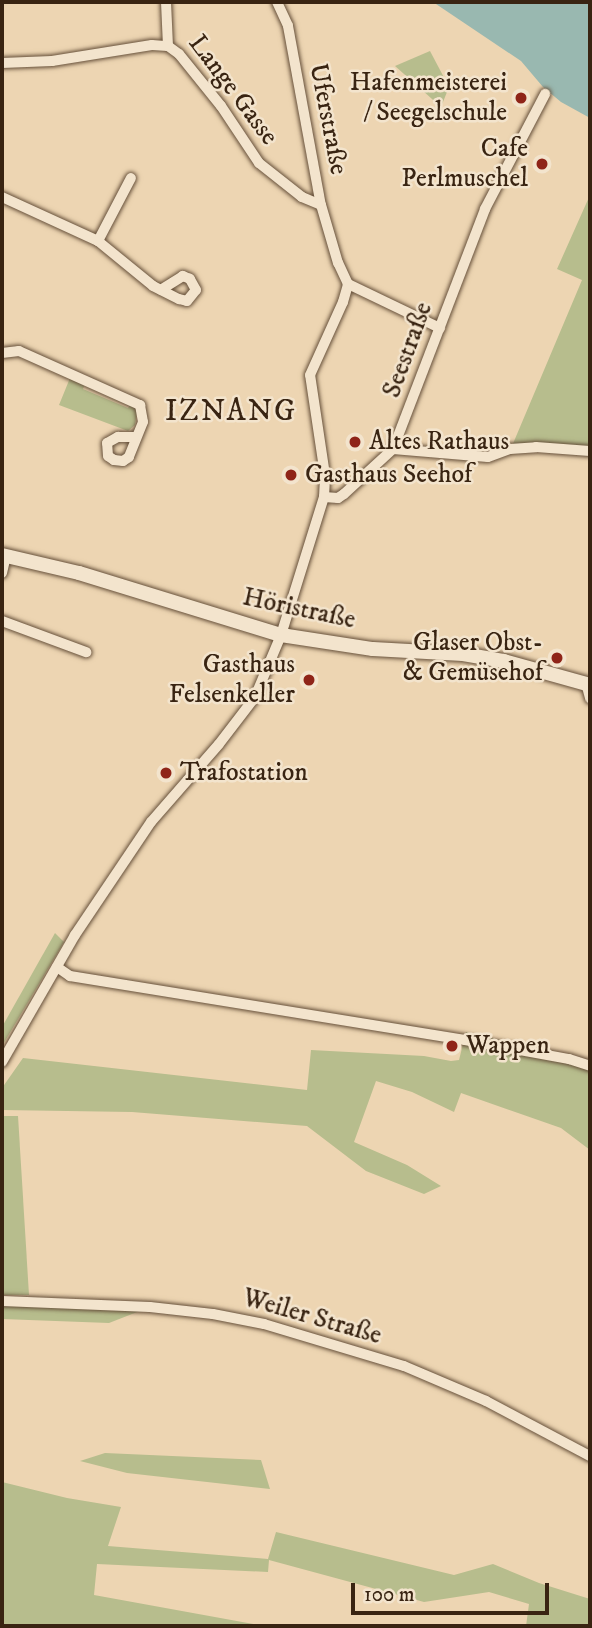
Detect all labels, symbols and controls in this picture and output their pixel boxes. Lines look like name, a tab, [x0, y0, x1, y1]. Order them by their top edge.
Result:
street label: Lange Gasse	[182, 29, 284, 151]
street label: Uferstraße	[302, 61, 354, 177]
place label: Hafenmeisterei / Seegelschule	[350, 67, 507, 128]
marker: Hafenmeisterei / Seegelschule	[513, 90, 529, 106]
place label: Cafe Perlmuschel	[401, 133, 528, 194]
marker: Cafe Perlmuschel	[534, 156, 550, 172]
street label: Seestraße	[376, 298, 440, 402]
district label: IZNANG	[166, 394, 296, 430]
place label: Altes Rathaus	[369, 426, 509, 458]
marker: Altes Rathaus	[347, 434, 363, 450]
place label: Gasthaus Seehof	[305, 459, 472, 491]
marker: Gasthaus Seehof	[283, 467, 299, 483]
street label: Höristraße	[240, 582, 358, 636]
place label: Glaser Obst- & Gemüsehof	[403, 627, 543, 688]
place label: Gasthaus Felsenkeller	[169, 649, 295, 710]
marker: Glaser Obst- & Gemüsehof	[549, 650, 565, 666]
marker: Gasthaus Felsenkeller	[301, 672, 317, 688]
place label: Trafostation	[180, 757, 308, 789]
marker: Trafostation	[158, 765, 174, 781]
place label: Wappen	[466, 1030, 550, 1062]
marker: Wappen	[444, 1038, 460, 1054]
street label: Weiler Straße	[239, 1282, 385, 1352]
scale bar	[354, 1568, 552, 1612]
text: 100 m	[364, 1582, 415, 1608]

